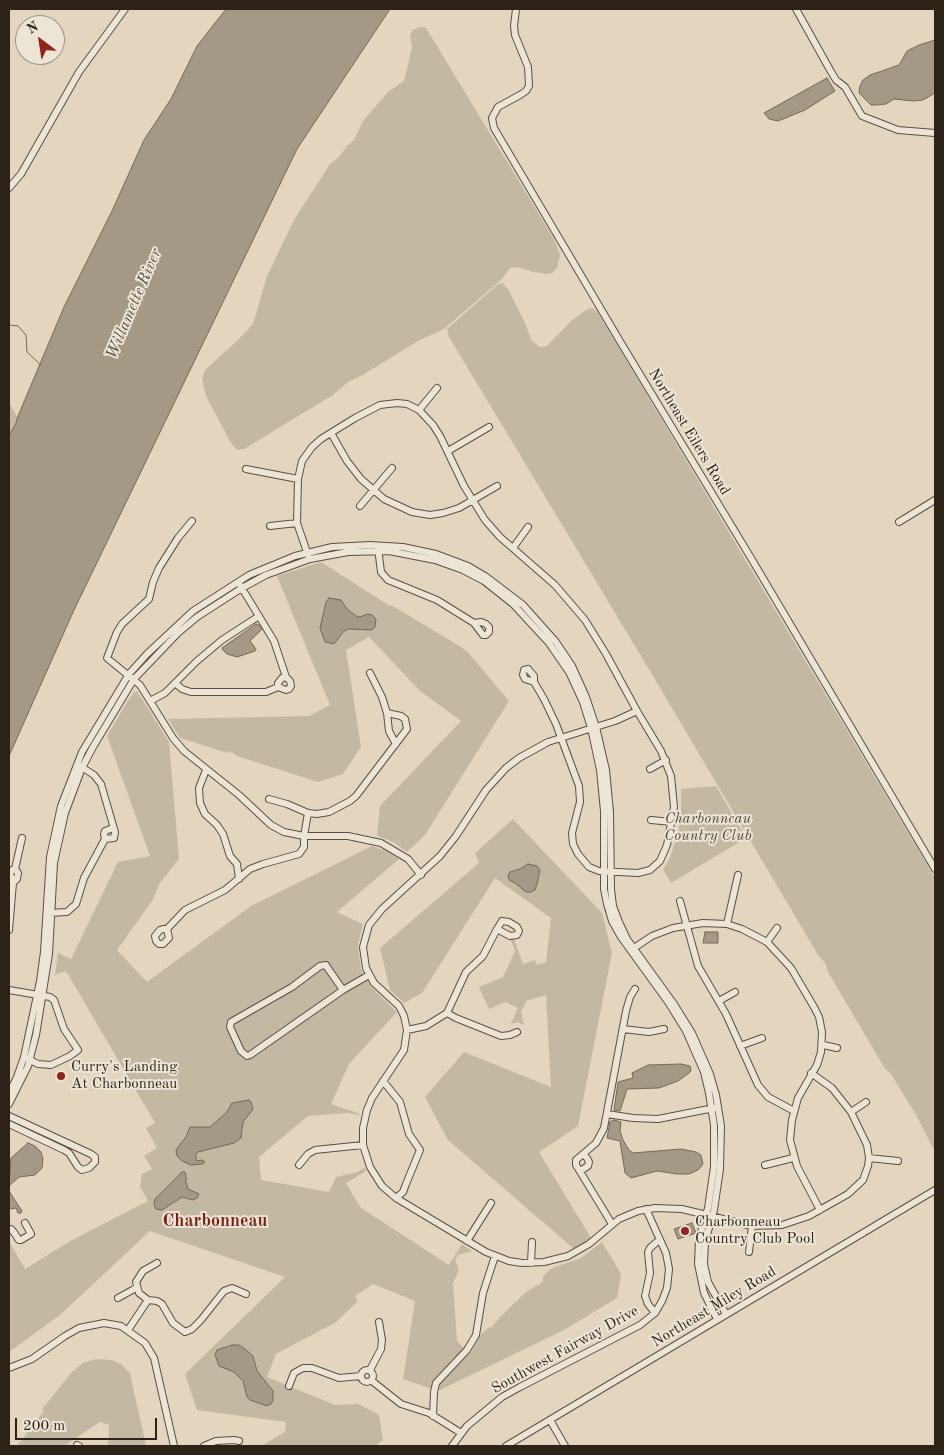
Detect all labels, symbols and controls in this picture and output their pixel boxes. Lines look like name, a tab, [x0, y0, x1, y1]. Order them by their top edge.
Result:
north arrow	[15, 15, 65, 65]
text: N	[25, 19, 41, 37]
water label: Willamette River	[102, 246, 166, 362]
street label: Northeast Eilers Road	[644, 365, 734, 499]
park label: Charbonneau Country Club	[664, 810, 752, 845]
place label: Curry's Landing At Charbonneau	[71, 1058, 177, 1093]
marker: Curry's Landing At Charbonneau	[55, 1070, 67, 1082]
district label: Charbonneau	[162, 1210, 268, 1232]
place label: Charbonneau Country Club Pool	[695, 1213, 814, 1248]
marker: Charbonneau Country Club Pool	[679, 1225, 691, 1237]
street label: Northeast Miley Road	[649, 1263, 779, 1351]
street label: Southwest Fairway Drive	[488, 1302, 642, 1398]
scale bar	[18, 1408, 160, 1440]
text: 200 m	[23, 1419, 65, 1434]

